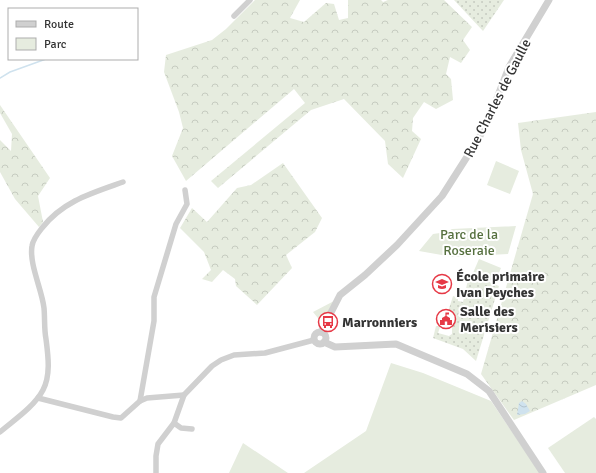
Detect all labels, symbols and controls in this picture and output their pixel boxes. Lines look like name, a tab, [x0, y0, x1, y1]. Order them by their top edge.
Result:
legend	[8, 8, 138, 60]
text: Route	[44, 17, 74, 32]
street label: Rue Charles de Gaulle	[460, 36, 535, 160]
text: Parc	[44, 37, 67, 52]
park label: Parc de la Roseraie	[440, 226, 498, 259]
place label: École primaire Ivan Peyches	[456, 268, 545, 301]
school or university icon: École primaire Ivan Peyches	[431, 273, 453, 295]
place label: Salle des Merisiers	[460, 303, 518, 336]
public building icon: Salle des Merisiers	[435, 308, 457, 330]
bus stop icon: Marronniers	[317, 311, 339, 333]
place label: Marronniers	[342, 314, 417, 331]

